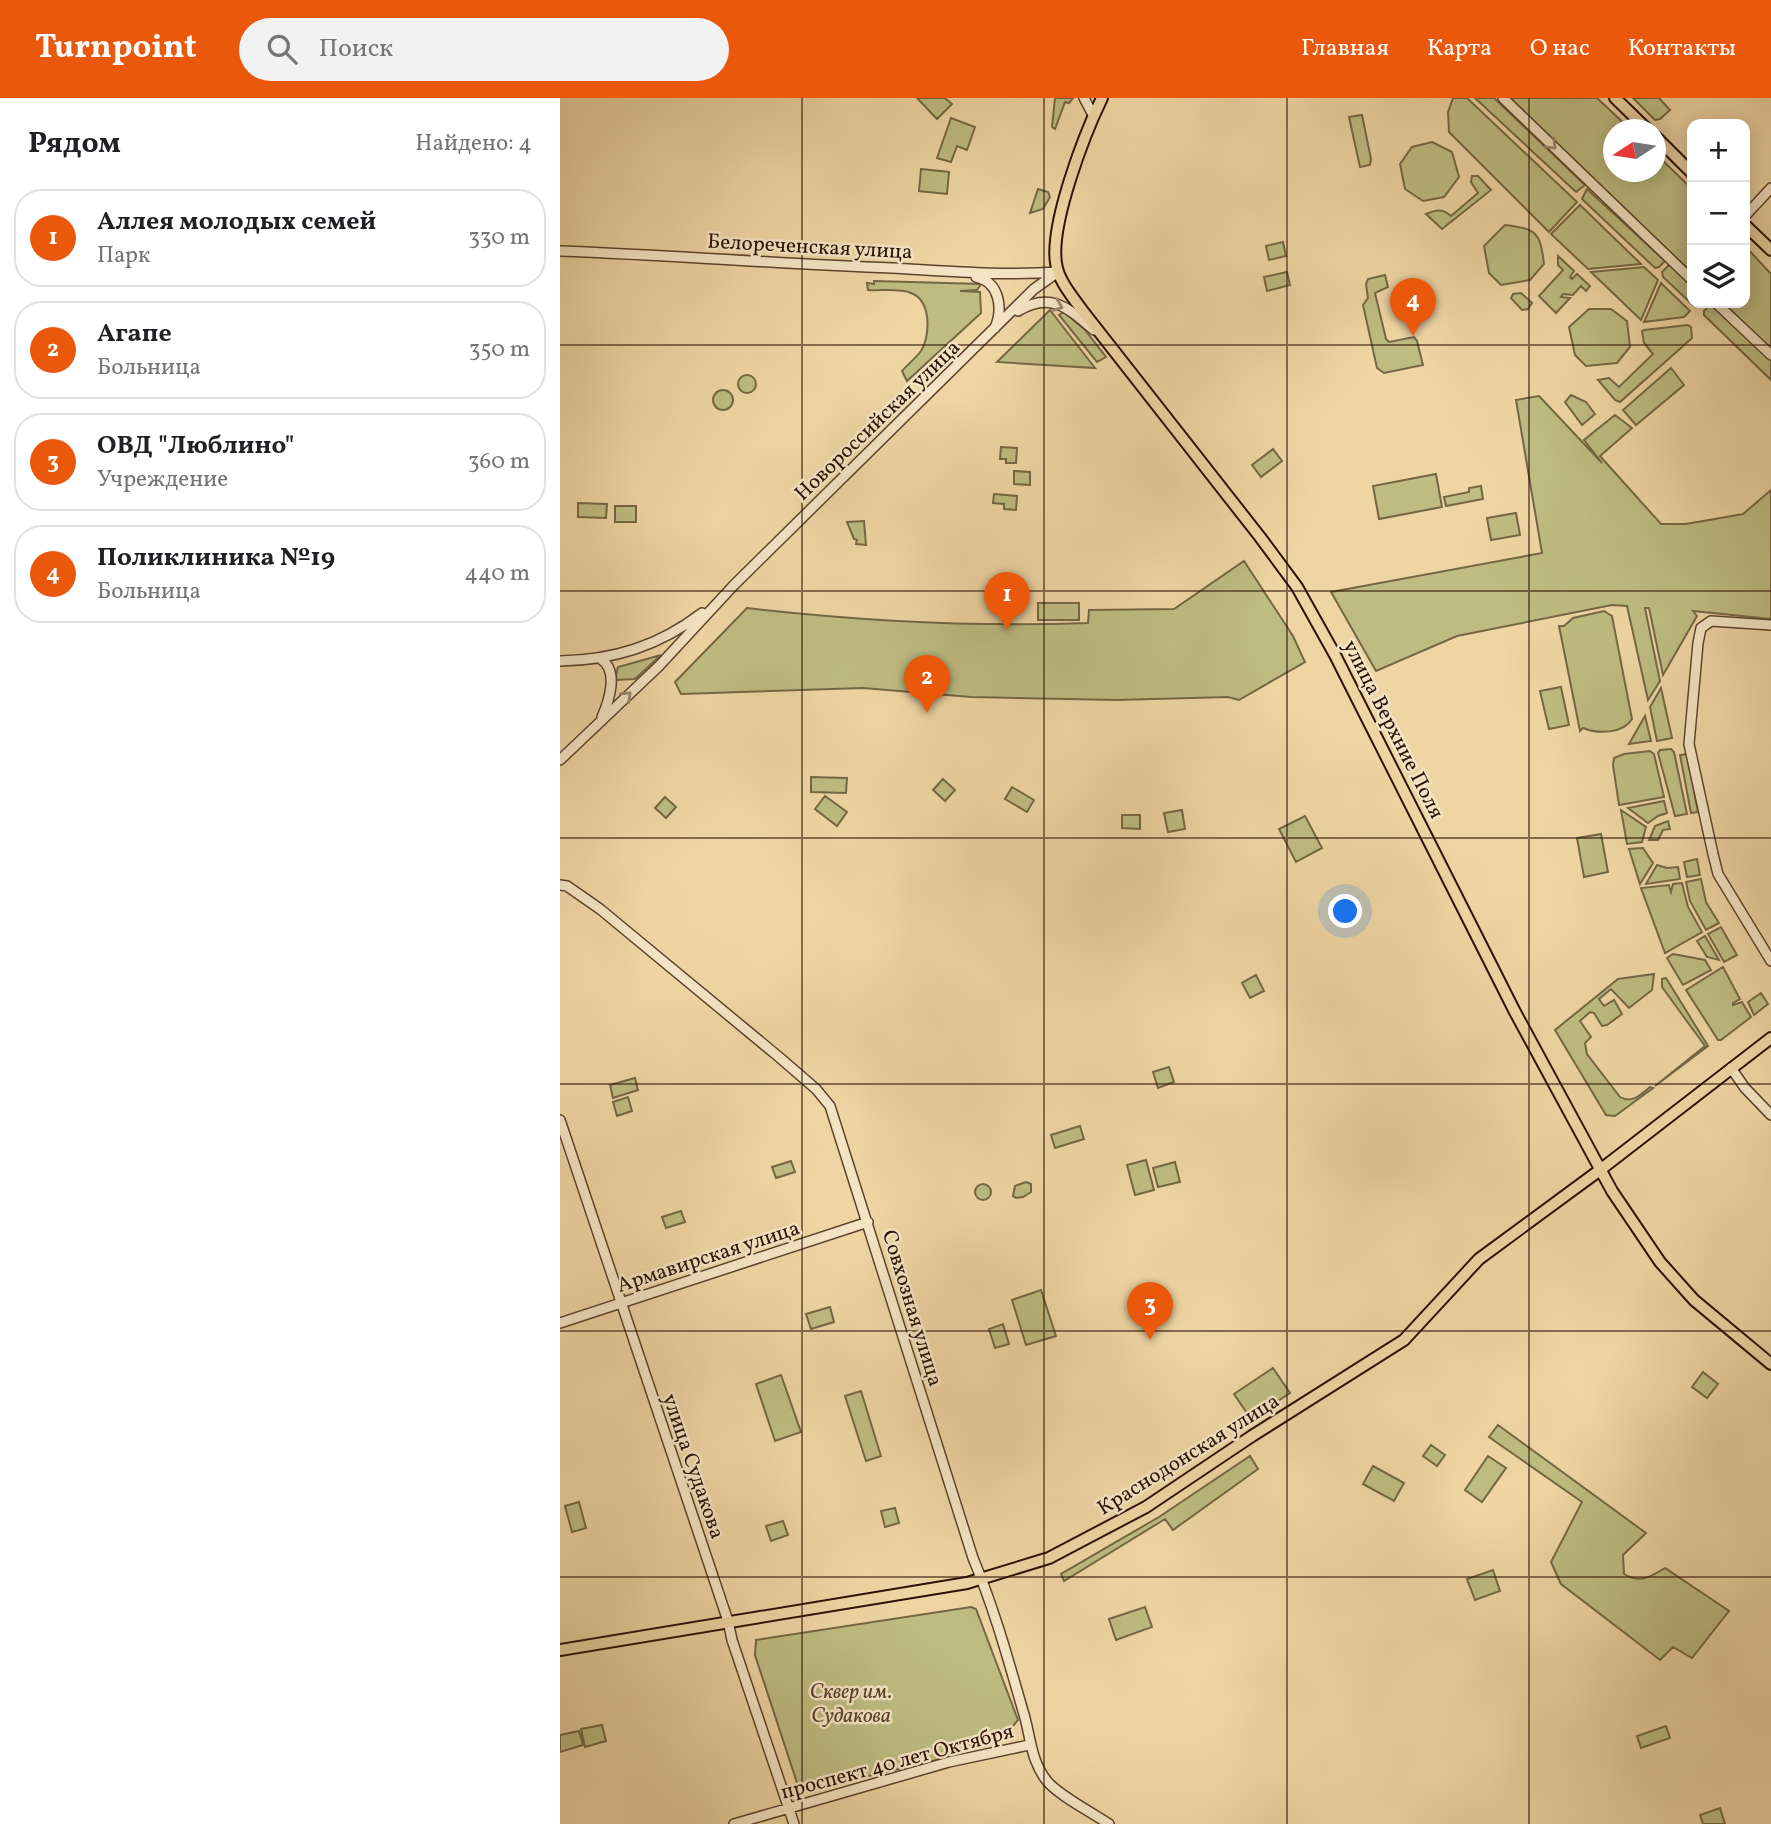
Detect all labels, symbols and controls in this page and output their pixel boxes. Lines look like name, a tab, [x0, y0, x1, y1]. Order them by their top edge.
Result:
search box	[239, 18, 729, 81]
text: Turnpoint	[35, 26, 197, 72]
icon: search	[263, 30, 301, 68]
text: Поиск	[319, 31, 393, 67]
text: Главная	[1301, 32, 1389, 66]
text: Карта	[1427, 32, 1492, 66]
text: О нас	[1530, 32, 1590, 66]
text: Контакты	[1628, 32, 1736, 66]
north arrow	[1603, 119, 1666, 182]
map controls	[1687, 119, 1750, 308]
button: +	[1687, 119, 1750, 182]
text: Рядом	[28, 123, 121, 165]
text: Найдено: 4	[415, 128, 532, 160]
one-way arrow	[1544, 137, 1557, 150]
button: −	[1687, 182, 1750, 245]
text: Аллея молодых семей	[97, 204, 376, 240]
text: 1	[48, 222, 58, 254]
text: 330 m	[468, 222, 530, 254]
street label: Белореченская улица	[707, 228, 913, 267]
text: Парк	[97, 240, 150, 272]
button: layers	[1687, 245, 1750, 308]
pin: 4	[1390, 278, 1436, 336]
one-way arrow	[1051, 297, 1063, 311]
text: Агапе	[97, 316, 172, 352]
text: 2	[47, 334, 59, 366]
text: 350 m	[469, 334, 530, 366]
street label: Новороссийская улица	[789, 334, 967, 508]
text: Больница	[97, 352, 201, 384]
text: ОВД "Люблино"	[97, 428, 294, 464]
text: 3	[47, 446, 59, 478]
text: 360 m	[468, 446, 530, 478]
text: Учреждение	[97, 464, 228, 496]
text: Поликлиника №19	[97, 540, 335, 576]
text: 4	[46, 558, 60, 590]
text: 440 m	[464, 558, 530, 590]
pin: 1	[984, 572, 1030, 630]
text: Больница	[97, 576, 201, 608]
street label: улица Верхние Поля	[1335, 635, 1450, 824]
pin: 2	[904, 655, 950, 713]
one-way arrow	[619, 692, 632, 704]
your location	[1328, 894, 1362, 928]
street label: Армавирская улица	[613, 1214, 804, 1301]
street label: Совхозная улица	[874, 1227, 949, 1390]
pin: 3	[1127, 1282, 1173, 1340]
street label: Краснодонская улица	[1092, 1387, 1285, 1523]
street label: улица Судакова	[654, 1390, 731, 1543]
park label: Сквер им. Судакова	[810, 1678, 892, 1731]
street label: проспект 40 лет Октября	[778, 1717, 1017, 1807]

